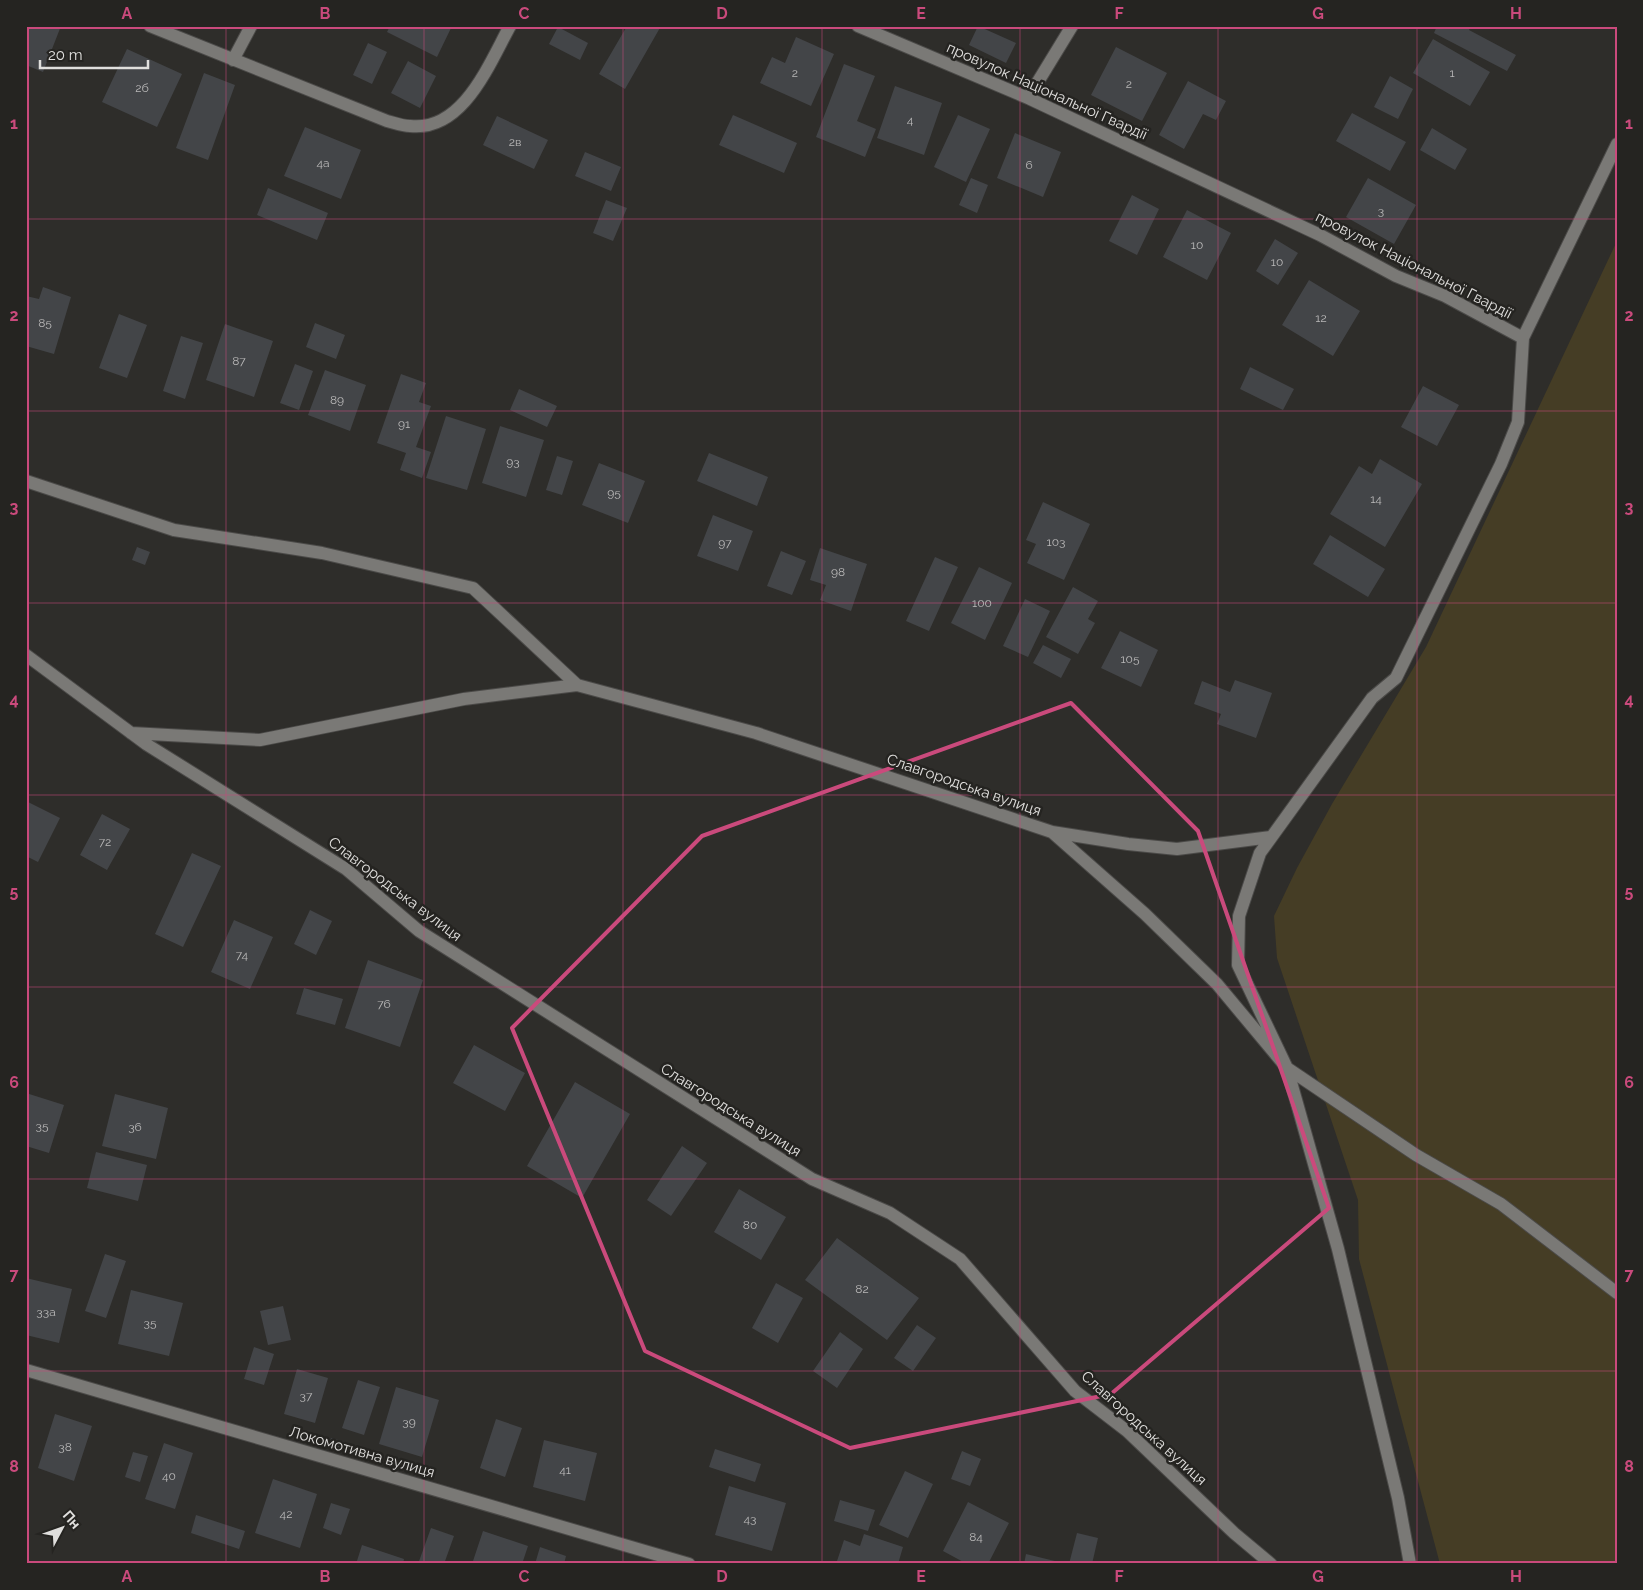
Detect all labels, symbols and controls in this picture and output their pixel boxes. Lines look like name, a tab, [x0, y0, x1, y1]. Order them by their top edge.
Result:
text: A	[122, 4, 133, 23]
text: B	[320, 4, 331, 23]
text: C	[519, 4, 530, 23]
text: D	[716, 4, 728, 23]
text: E	[916, 4, 926, 23]
text: F	[1114, 4, 1124, 23]
text: G	[1312, 4, 1324, 23]
text: H	[1510, 4, 1522, 23]
scale bar	[40, 38, 148, 70]
street label: провулок Національної Гвардії	[944, 38, 1151, 144]
text: 20 m	[48, 46, 83, 64]
house number: 2	[792, 66, 798, 80]
house number: 1	[1449, 66, 1455, 80]
house number: 2	[1126, 77, 1132, 91]
house number: 2б	[135, 81, 149, 95]
house number: 4	[907, 113, 914, 127]
text: 1	[10, 114, 18, 133]
text: 1	[1625, 114, 1633, 133]
house number: 2в	[509, 135, 521, 149]
house number: 4а	[316, 156, 330, 170]
house number: 6	[1025, 158, 1033, 172]
house number: 3	[1378, 204, 1384, 218]
street label: провулок Національної Гвардії	[1313, 208, 1516, 323]
house number: 10	[1191, 238, 1203, 252]
house number: 10	[1271, 255, 1283, 269]
text: 2	[9, 306, 19, 325]
text: 2	[1624, 306, 1634, 325]
house number: 12	[1315, 311, 1327, 325]
house number: 85	[38, 316, 52, 330]
house number: 87	[232, 354, 246, 368]
house number: 89	[330, 393, 344, 407]
house number: 91	[398, 417, 410, 431]
house number: 93	[506, 455, 520, 469]
house number: 95	[607, 486, 621, 500]
house number: 14	[1370, 492, 1382, 506]
text: 3	[10, 498, 19, 517]
text: 3	[1625, 498, 1634, 517]
house number: 103	[1047, 535, 1065, 549]
house number: 97	[718, 536, 732, 550]
house number: 98	[831, 565, 845, 579]
house number: 100	[972, 596, 992, 610]
house number: 105	[1120, 652, 1140, 666]
text: 4	[9, 690, 19, 709]
text: 4	[1624, 690, 1634, 709]
street label: Славгородська вулиця	[884, 750, 1044, 820]
street label: Славгородська вулиця	[325, 833, 465, 945]
house number: 72	[99, 835, 111, 849]
text: 5	[10, 882, 19, 901]
text: 5	[1625, 882, 1634, 901]
house number: 74	[236, 948, 249, 962]
house number: 76	[377, 997, 391, 1011]
street label: Славгородська вулиця	[657, 1059, 805, 1161]
text: 6	[9, 1073, 19, 1092]
text: 6	[1624, 1073, 1634, 1092]
house number: 35	[36, 1119, 49, 1133]
house number: 36	[128, 1120, 142, 1134]
house number: 80	[743, 1218, 757, 1232]
text: 7	[10, 1265, 19, 1284]
text: 7	[1625, 1265, 1634, 1284]
house number: 82	[855, 1282, 869, 1296]
house number: 33а	[36, 1305, 56, 1319]
house number: 35	[144, 1316, 157, 1330]
street label: Славгородська вулиця	[1078, 1367, 1210, 1489]
house number: 37	[300, 1389, 313, 1403]
house number: 39	[402, 1415, 416, 1429]
street label: Локомотивна вулиця	[287, 1423, 437, 1481]
house number: 38	[58, 1440, 72, 1454]
text: 8	[9, 1457, 19, 1476]
text: 8	[1624, 1457, 1634, 1476]
house number: 41	[559, 1463, 571, 1477]
house number: 40	[162, 1469, 176, 1483]
north arrow	[38, 1502, 88, 1552]
text: Пн	[60, 1507, 84, 1532]
house number: 42	[280, 1507, 292, 1521]
house number: 43	[744, 1512, 756, 1526]
house number: 84	[969, 1530, 983, 1544]
text: A	[122, 1567, 133, 1586]
text: B	[320, 1567, 331, 1586]
text: C	[519, 1567, 530, 1586]
text: D	[716, 1567, 728, 1586]
text: E	[916, 1567, 926, 1586]
text: F	[1114, 1567, 1124, 1586]
text: G	[1312, 1567, 1324, 1586]
text: H	[1510, 1567, 1522, 1586]

